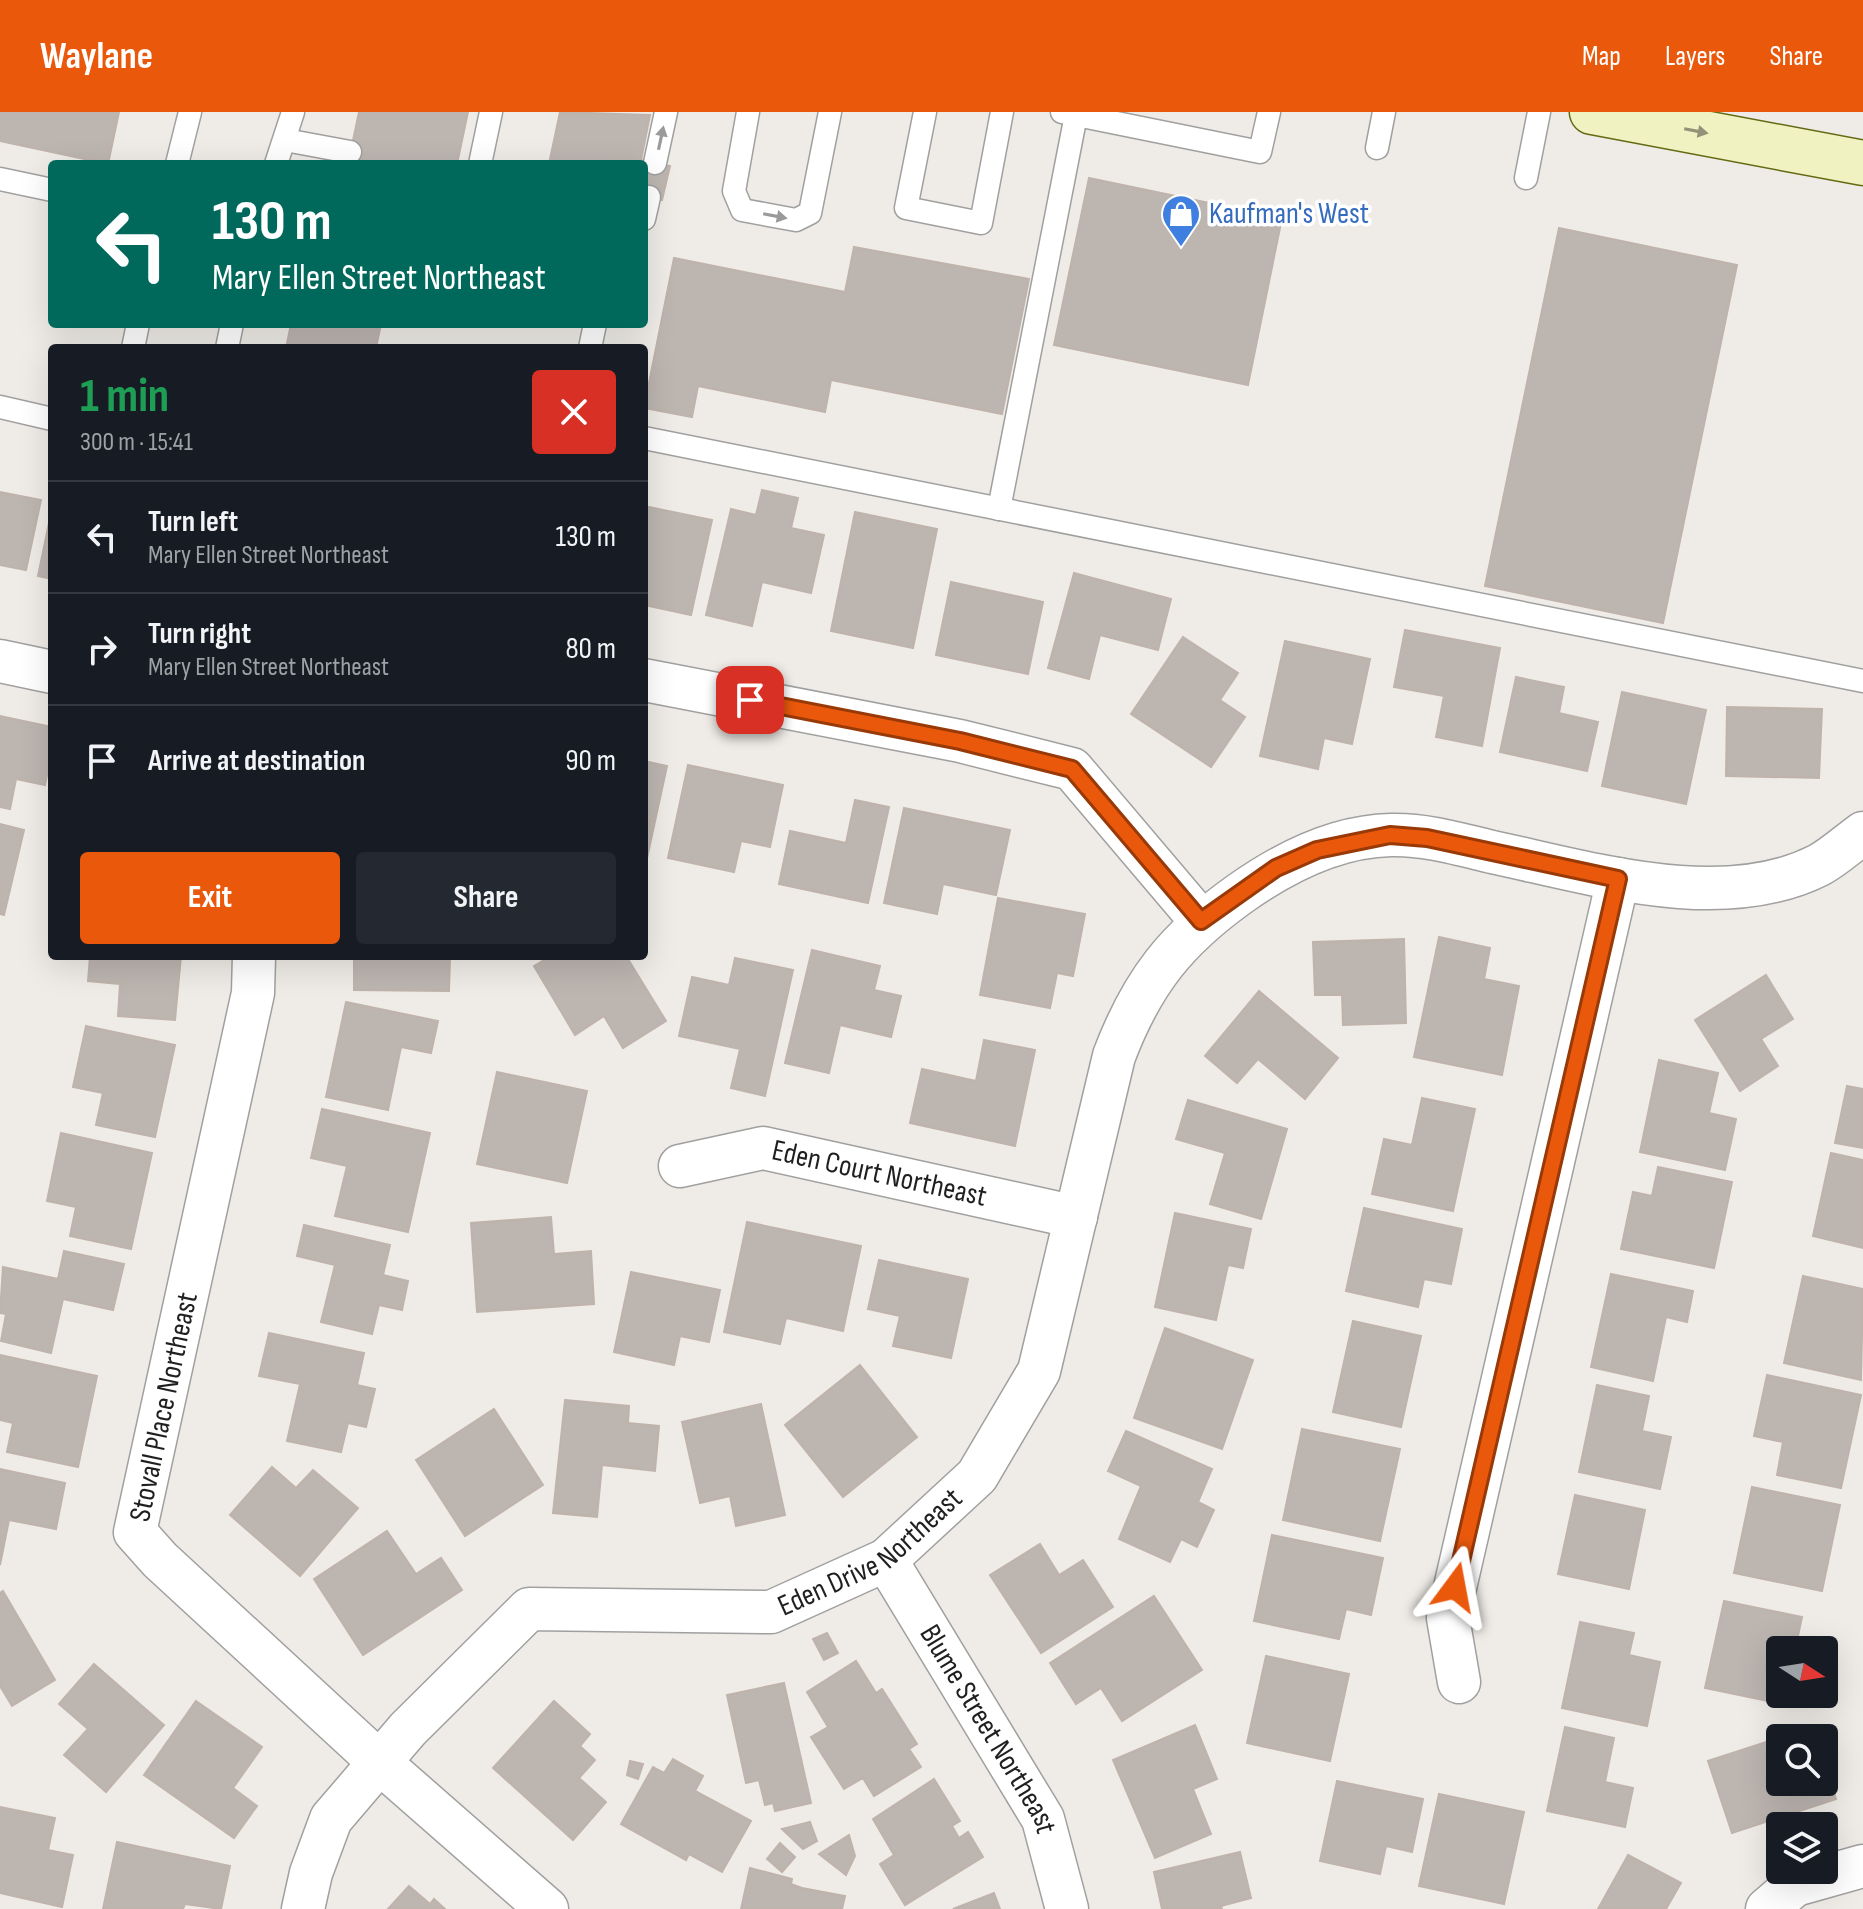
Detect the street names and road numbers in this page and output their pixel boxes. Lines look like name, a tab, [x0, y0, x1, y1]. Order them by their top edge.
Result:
street label: Eden Court Northeast	[769, 1132, 990, 1215]
street label: Stovall Place Northeast	[122, 1289, 206, 1525]
street label: Eden Drive Northeast	[772, 1481, 970, 1624]
street label: Blume Street Northeast	[912, 1618, 1064, 1837]

